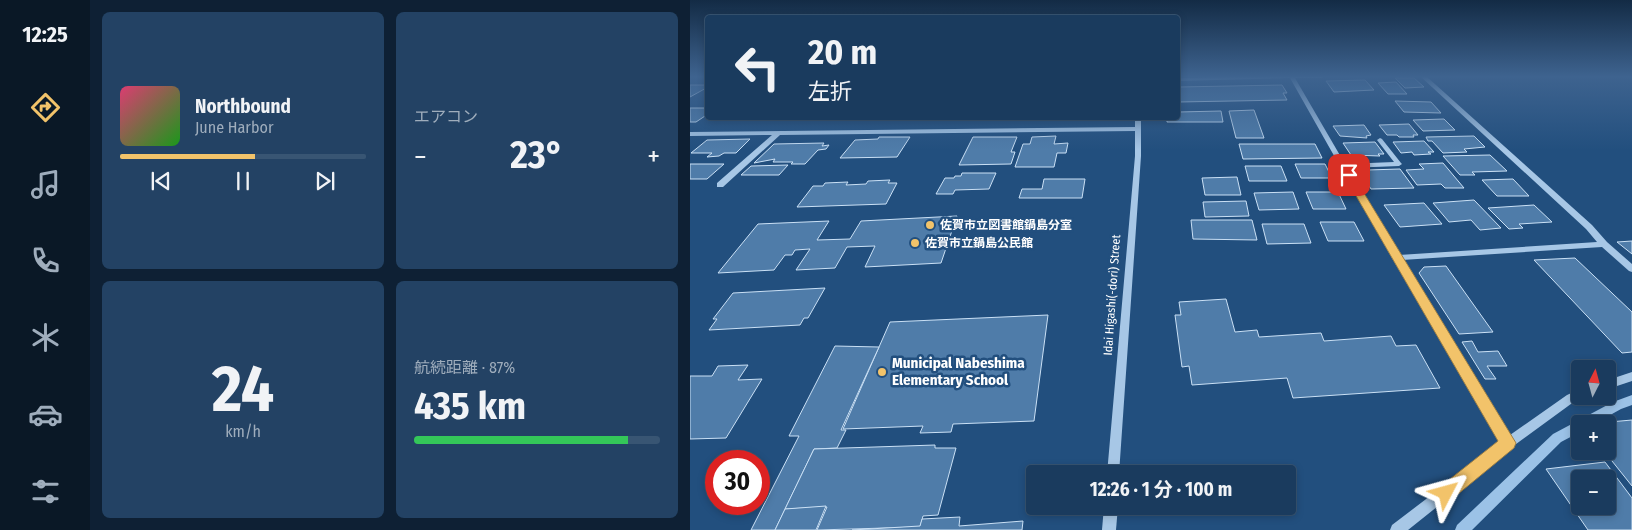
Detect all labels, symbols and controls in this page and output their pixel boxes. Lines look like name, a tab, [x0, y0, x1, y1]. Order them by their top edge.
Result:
text: 12:25	[22, 21, 68, 48]
text: 20 m	[808, 31, 877, 73]
icon: left	[725, 35, 790, 100]
text: 左折	[808, 78, 852, 105]
icon: directions	[28, 90, 63, 125]
text: Northbound	[195, 95, 291, 118]
text: エアコン	[414, 107, 478, 126]
text: June Harbor	[195, 118, 273, 137]
text: 23°	[510, 132, 564, 178]
text: −	[414, 140, 427, 173]
text: +	[647, 140, 660, 173]
pin	[1328, 154, 1370, 196]
icon: arrive	[1335, 161, 1363, 189]
icon: music	[28, 167, 63, 202]
icon: previous	[147, 167, 175, 195]
icon: pause	[229, 167, 257, 195]
icon: next	[311, 167, 339, 195]
place label: 佐賀市立図書館鍋島分室	[940, 218, 1072, 232]
marker: 佐賀市立図書館鍋島分室	[924, 219, 936, 231]
street label: Idai Higashi(-dori) Street	[1101, 234, 1123, 356]
place label: 佐賀市立鍋島公民館	[925, 236, 1033, 250]
marker: 佐賀市立鍋島公民館	[909, 237, 921, 249]
icon: phone	[28, 243, 63, 278]
icon: climate	[28, 320, 63, 355]
text: 24	[212, 350, 274, 428]
place label: Municipal Nabeshima Elementary School	[892, 354, 1025, 389]
text: 航続距離 · 87%	[414, 358, 515, 377]
north arrow	[1571, 360, 1616, 405]
map controls	[1571, 360, 1616, 515]
marker: Municipal Nabeshima Elementary School	[876, 366, 888, 378]
text: 435 km	[414, 383, 526, 429]
icon: car	[28, 397, 63, 432]
button: +	[1571, 415, 1616, 460]
text: km/h	[225, 422, 261, 441]
speed limit sign: 30	[705, 450, 770, 515]
position arrow	[1419, 466, 1471, 518]
button: −	[1571, 470, 1616, 515]
icon: filters	[28, 474, 63, 509]
text: 12:26 · 1 分 · 100 m	[1090, 478, 1232, 501]

